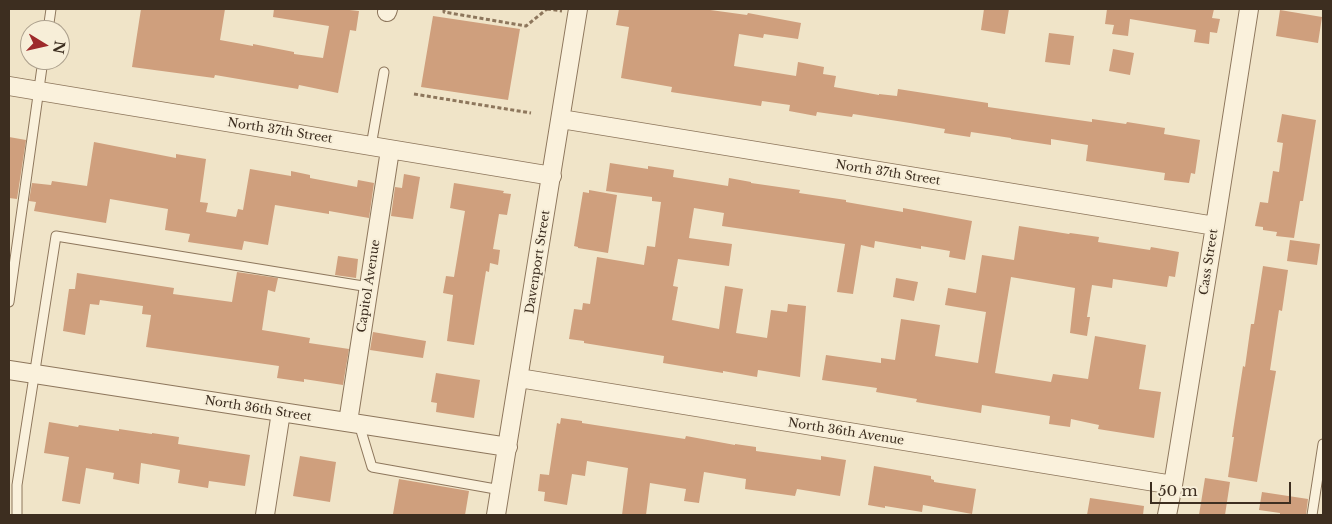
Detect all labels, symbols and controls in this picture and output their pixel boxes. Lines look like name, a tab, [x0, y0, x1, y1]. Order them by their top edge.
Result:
north arrow	[20, 20, 70, 70]
text: N	[49, 39, 69, 55]
street label: North 37th Street	[227, 116, 333, 146]
street label: North 37th Street	[835, 158, 941, 188]
street label: Davenport Street	[523, 209, 553, 315]
street label: Cass Street	[1197, 228, 1221, 296]
street label: Capitol Avenue	[355, 238, 383, 334]
street label: North 36th Street	[204, 393, 312, 425]
street label: North 36th Avenue	[787, 416, 905, 448]
scale bar	[1152, 472, 1293, 504]
text: 50 m	[1158, 481, 1198, 500]

